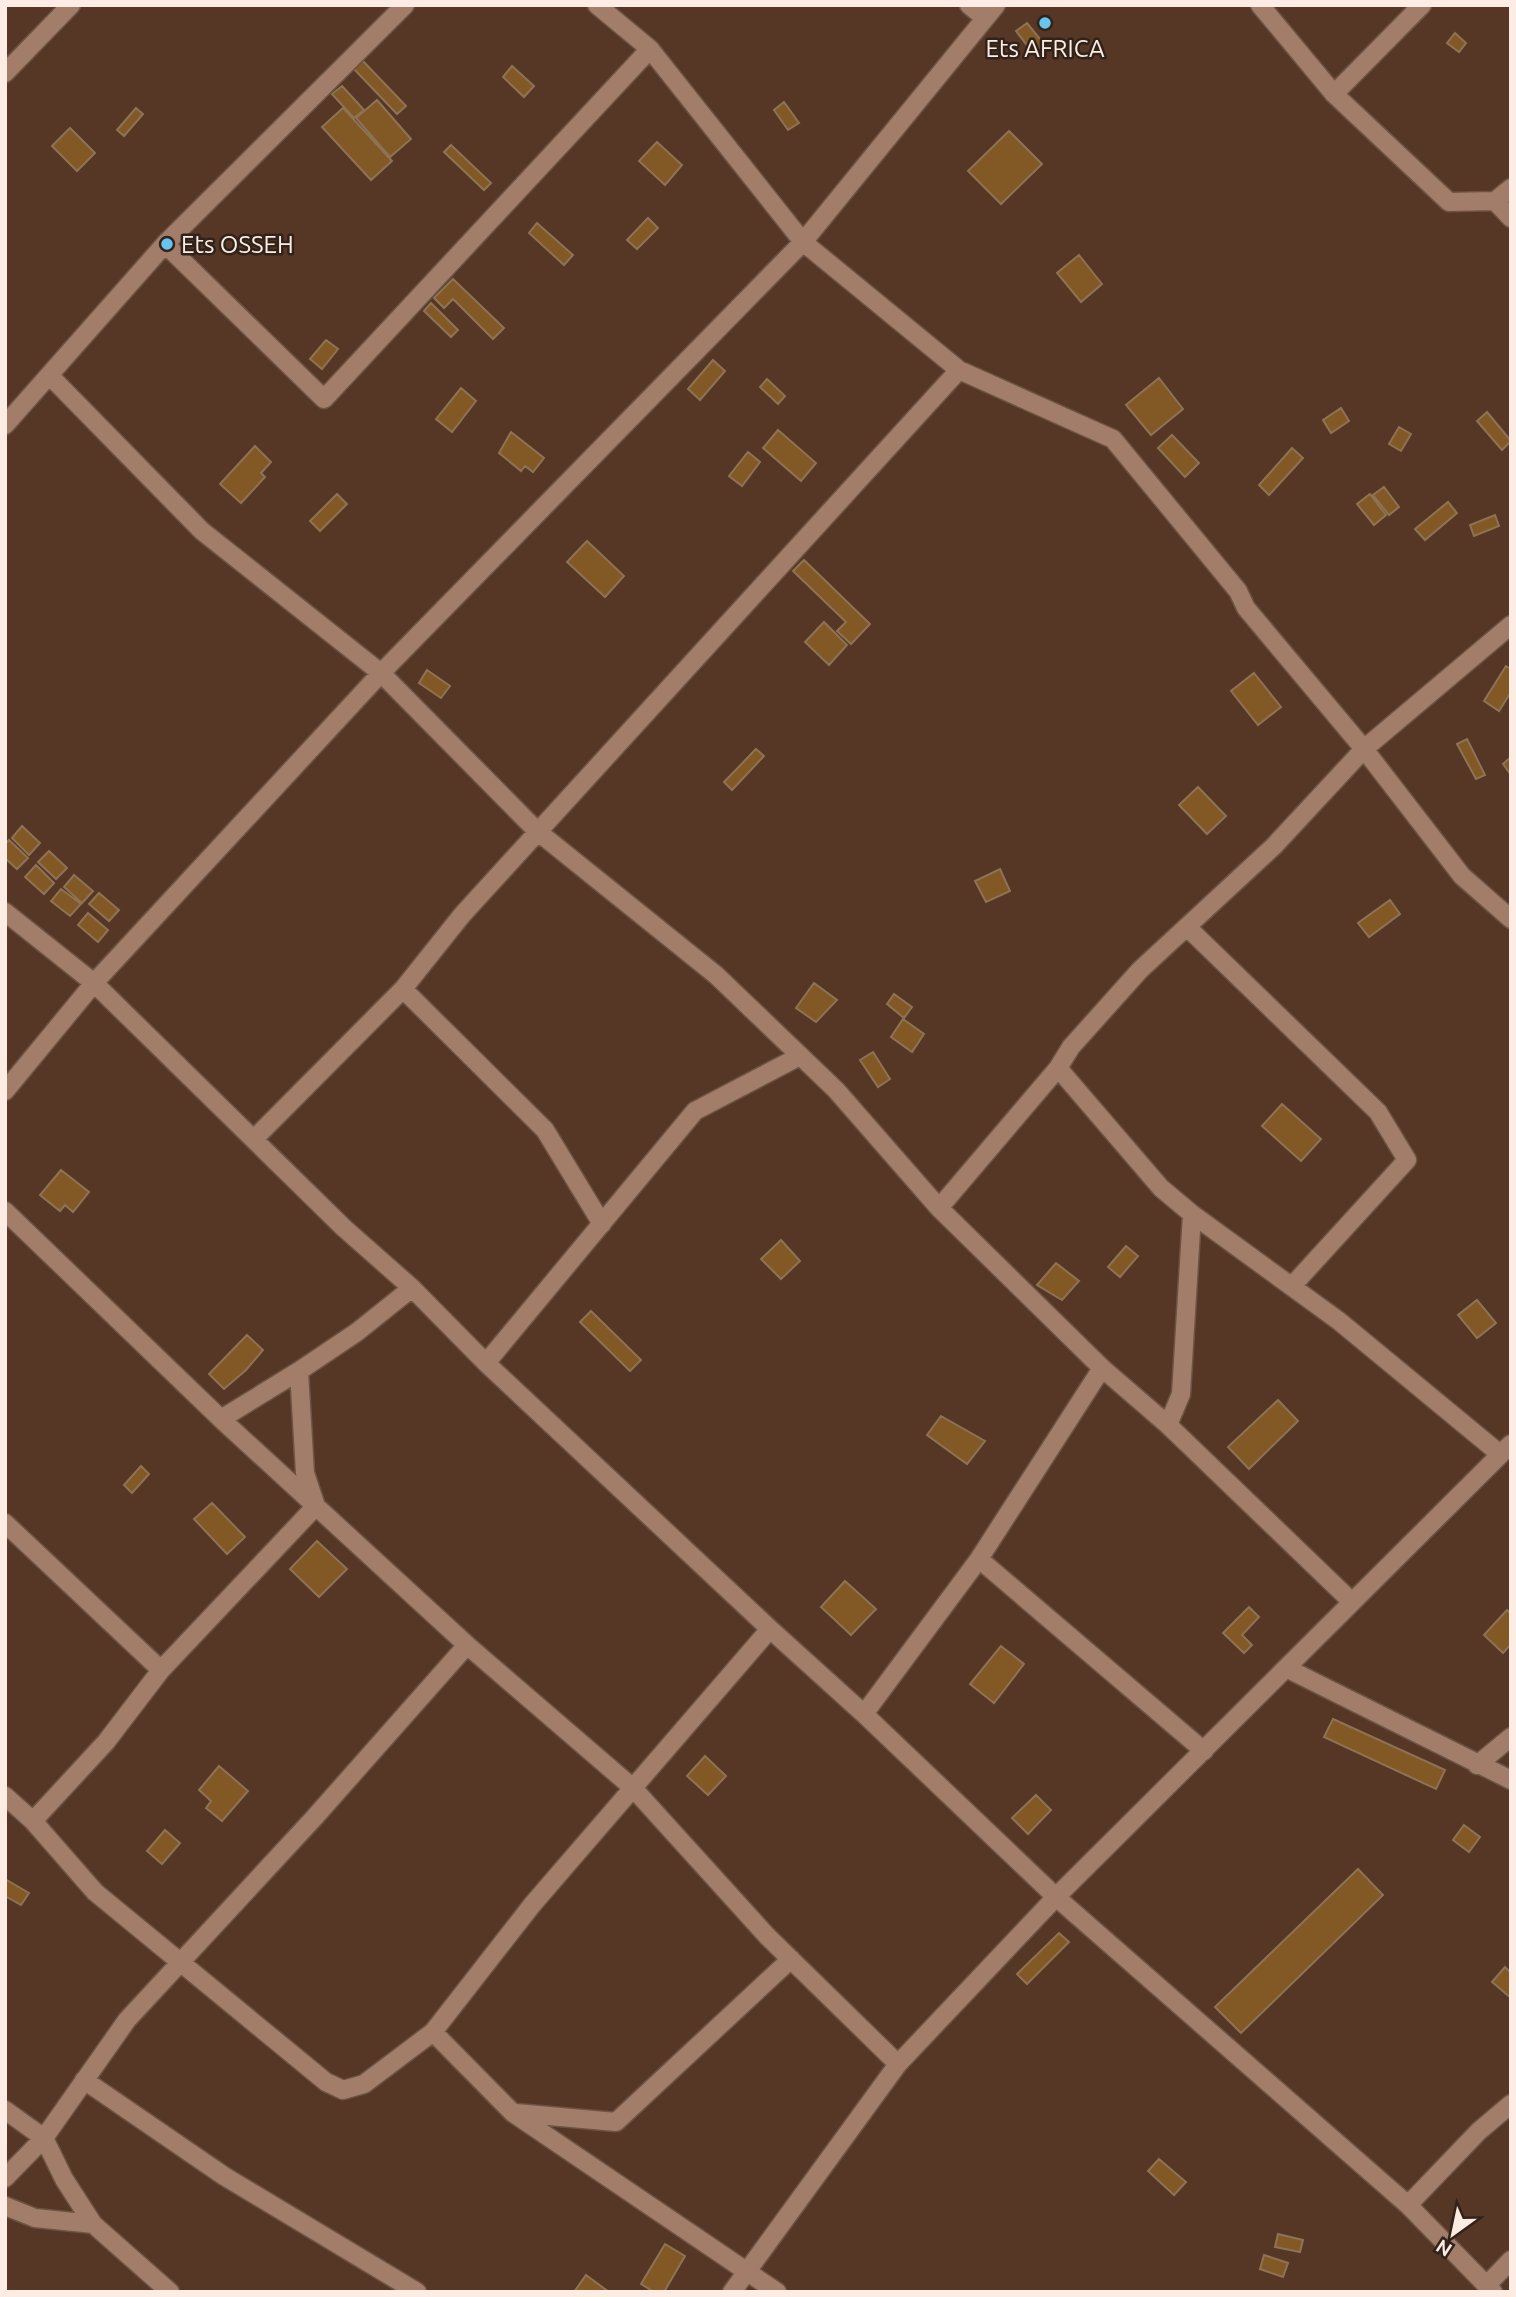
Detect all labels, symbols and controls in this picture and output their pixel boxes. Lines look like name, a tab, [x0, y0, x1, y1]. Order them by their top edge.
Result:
marker: Ets AFRICA	[1037, 15, 1053, 31]
place label: Ets AFRICA	[985, 35, 1105, 62]
place label: Ets OSSEH	[181, 231, 294, 258]
marker: Ets OSSEH	[159, 236, 175, 252]
north arrow	[1418, 2199, 1488, 2269]
text: N	[1432, 2235, 1456, 2261]

